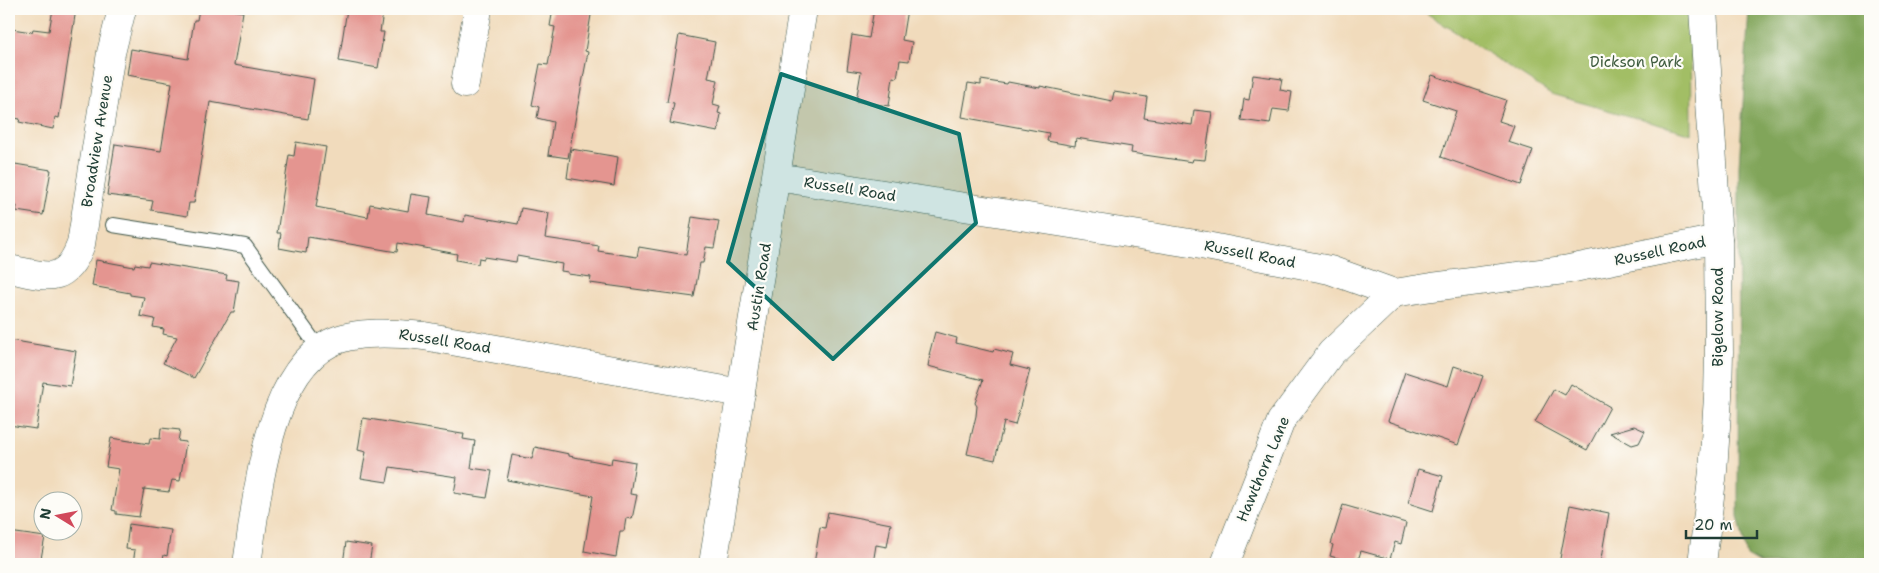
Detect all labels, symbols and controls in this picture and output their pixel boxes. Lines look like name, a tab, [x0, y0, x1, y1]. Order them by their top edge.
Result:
park label: Dickson Park	[1590, 52, 1682, 72]
street label: Broadview Avenue	[77, 73, 117, 209]
street label: Russell Road	[803, 172, 898, 206]
street label: Russell Road	[1612, 231, 1708, 270]
street label: Russell Road	[1202, 235, 1298, 273]
street label: Austin Road	[742, 241, 776, 332]
street label: Bigelow Road	[1708, 267, 1728, 367]
street label: Russell Road	[398, 324, 493, 358]
street label: Hawthorn Lane	[1232, 413, 1294, 525]
north arrow	[32, 490, 82, 540]
text: N	[35, 507, 55, 521]
scale bar	[1686, 508, 1758, 540]
text: 20 m	[1694, 515, 1733, 535]

